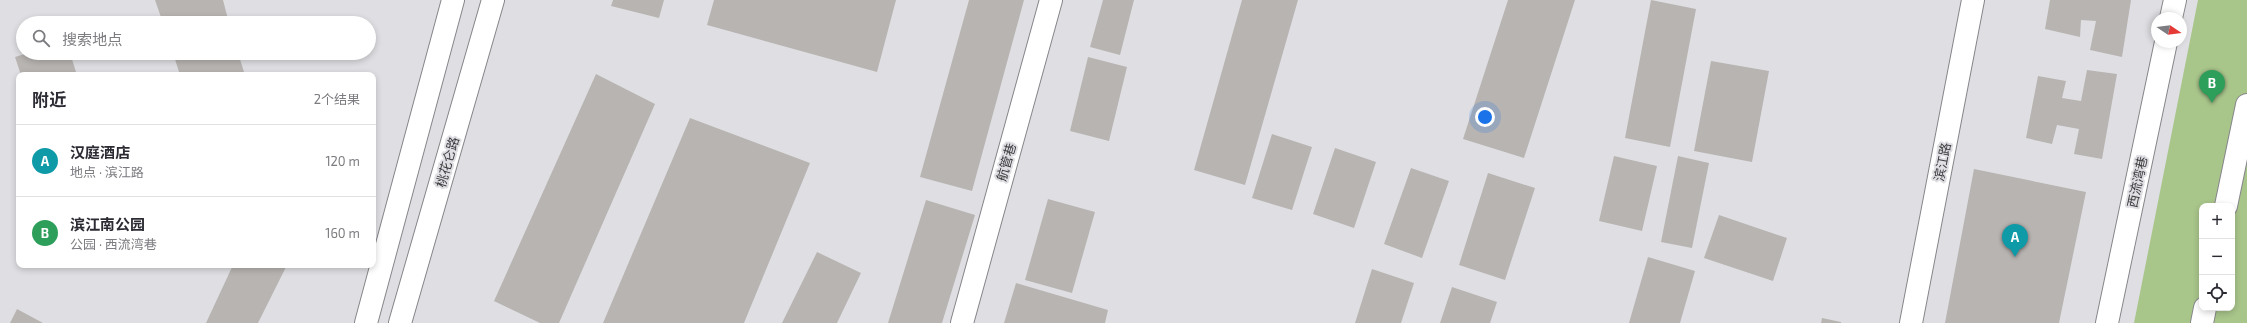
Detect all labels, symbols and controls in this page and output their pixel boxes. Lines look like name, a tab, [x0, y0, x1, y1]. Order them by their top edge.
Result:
north arrow	[2151, 12, 2187, 48]
search box	[16, 16, 376, 60]
icon: search	[30, 27, 52, 49]
text: 搜索地点	[62, 30, 122, 48]
pin: B	[2199, 70, 2225, 103]
text: 附近	[32, 89, 66, 109]
text: 2个结果	[314, 91, 360, 107]
your location	[1475, 107, 1495, 127]
street label: 桃花仑路	[432, 135, 462, 189]
street label: 航管巷	[993, 141, 1019, 183]
street label: 滨江路	[1930, 141, 1954, 183]
text: 汉庭酒店	[70, 143, 130, 161]
text: A	[41, 153, 49, 169]
text: 120 m	[325, 153, 360, 169]
street label: 西流湾巷	[2124, 155, 2150, 209]
text: 地点 · 滨江路	[70, 164, 144, 180]
map controls	[2199, 203, 2235, 311]
button: +	[2199, 203, 2235, 239]
text: 滨江南公园	[70, 215, 145, 233]
pin: A	[2002, 224, 2028, 257]
text: B	[41, 225, 49, 241]
text: 160 m	[325, 225, 360, 241]
text: 公园 · 西流湾巷	[70, 236, 157, 252]
button: −	[2199, 239, 2235, 275]
button: locate	[2199, 275, 2235, 311]

